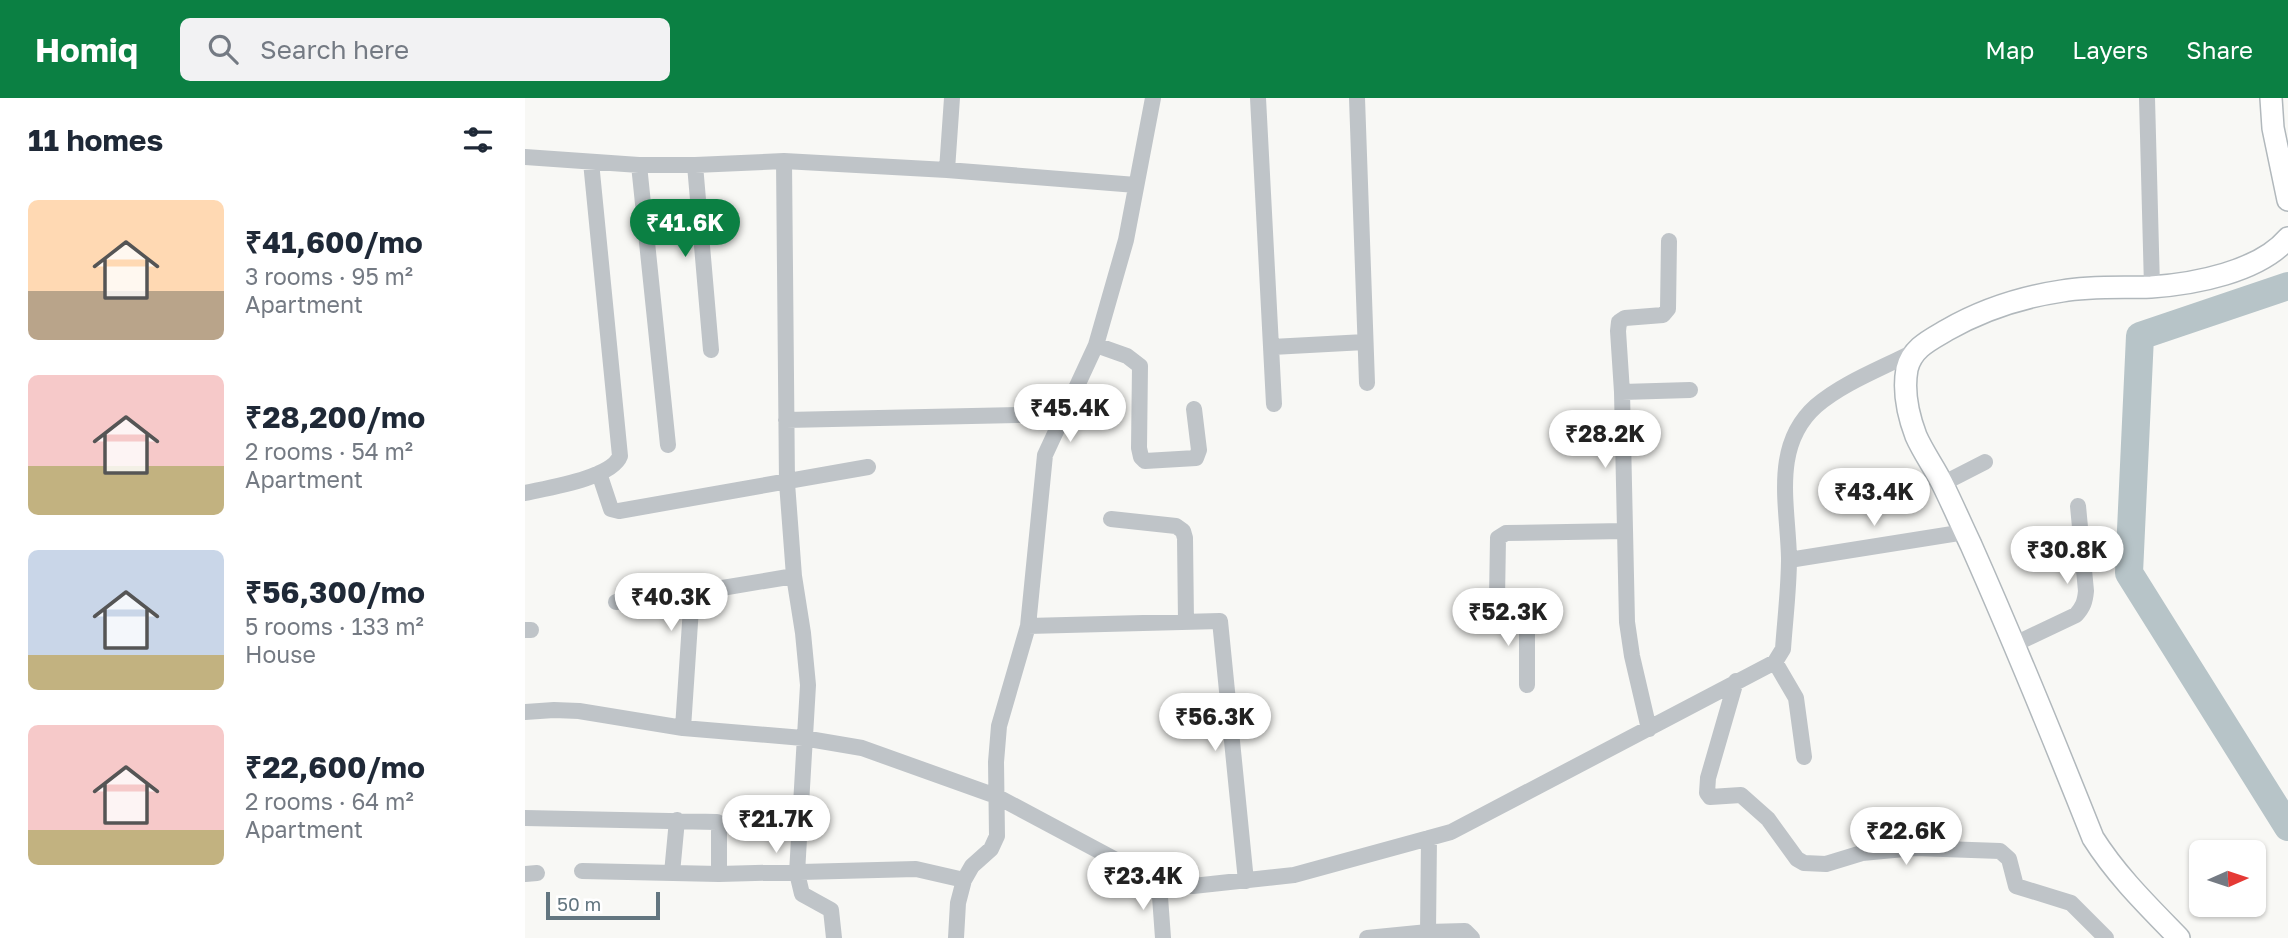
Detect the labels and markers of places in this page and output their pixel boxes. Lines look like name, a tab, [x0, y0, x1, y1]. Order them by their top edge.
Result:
pin: ₹41.6K	[628, 200, 742, 259]
pin: ₹45.4K	[1013, 384, 1127, 444]
pin: ₹28.2K	[1548, 410, 1662, 470]
pin: ₹43.4K	[1817, 468, 1931, 528]
pin: ₹30.8K	[2010, 526, 2124, 586]
pin: ₹40.3K	[614, 574, 728, 633]
pin: ₹52.3K	[1451, 588, 1565, 648]
pin: ₹56.3K	[1158, 694, 1272, 753]
pin: ₹21.7K	[719, 796, 833, 855]
pin: ₹22.6K	[1849, 808, 1963, 867]
pin: ₹23.4K	[1086, 852, 1200, 912]

